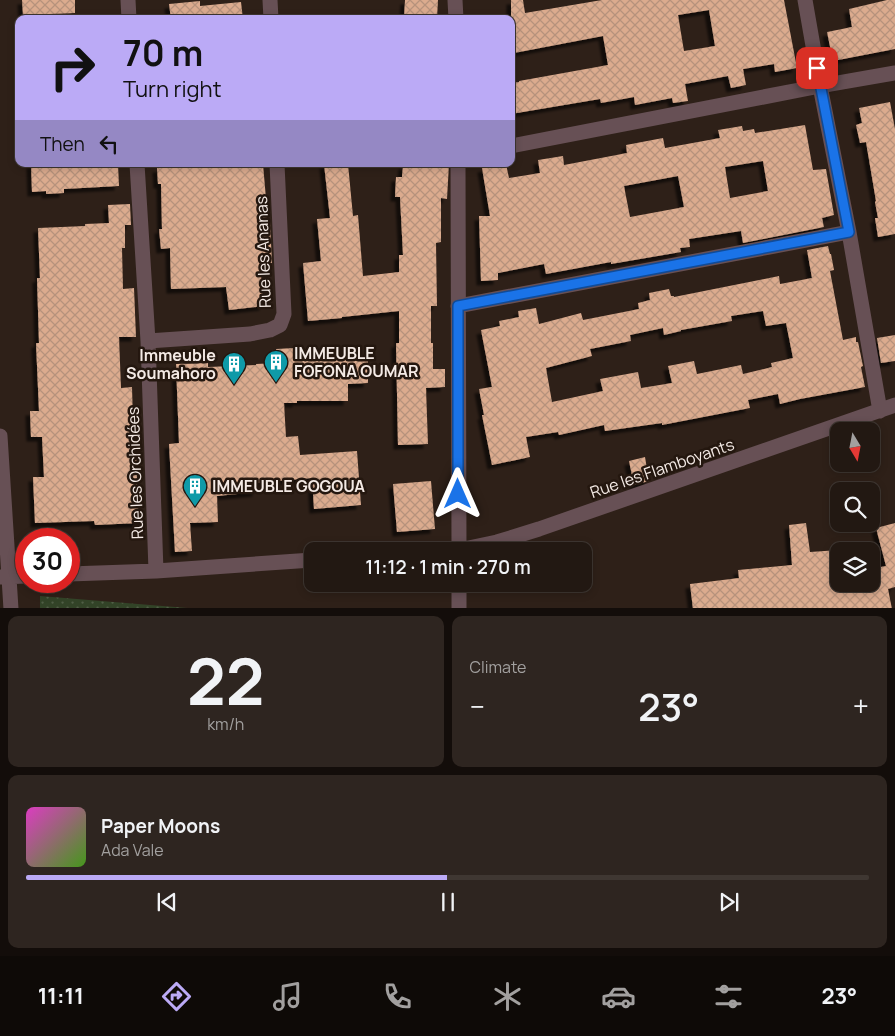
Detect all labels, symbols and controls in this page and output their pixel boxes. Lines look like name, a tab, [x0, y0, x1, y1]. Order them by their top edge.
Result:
text: 70 m	[123, 29, 203, 77]
icon: right	[40, 35, 105, 100]
pin	[796, 47, 838, 89]
icon: arrive	[803, 54, 831, 82]
text: Turn right	[123, 74, 221, 104]
icon: left	[95, 130, 123, 158]
text: Then	[40, 131, 85, 157]
street label: Rue les Ananas	[250, 196, 276, 308]
place label: IMMEUBLE FOFONA OUMAR	[294, 342, 419, 382]
place label: Immeuble Soumahoro	[126, 344, 216, 384]
building icon: IMMEUBLE FOFONA OUMAR	[263, 349, 289, 383]
building icon: Immeuble Soumahoro	[221, 351, 247, 385]
street label: Rue les Orchidées	[122, 406, 148, 540]
north arrow	[830, 422, 880, 472]
map controls	[830, 422, 880, 592]
street label: Rue les Flamboyants	[587, 433, 737, 503]
position arrow	[431, 467, 483, 519]
building icon: IMMEUBLE GOGOUA	[182, 473, 208, 507]
place label: IMMEUBLE GOGOUA	[212, 475, 365, 497]
button: search	[830, 482, 880, 532]
speed limit sign: 30	[15, 528, 80, 593]
button: layers	[830, 542, 880, 592]
text: 11:12 · 1 min · 270 m	[365, 554, 531, 580]
text: 22	[187, 636, 264, 725]
text: Climate	[470, 656, 526, 678]
text: 23°	[638, 680, 699, 732]
text: −	[470, 687, 485, 725]
text: +	[853, 687, 869, 725]
text: km/h	[207, 713, 244, 735]
text: Paper Moons	[101, 813, 220, 839]
text: Ada Vale	[101, 839, 164, 861]
icon: previous	[153, 888, 181, 916]
icon: pause	[434, 888, 462, 916]
icon: next	[715, 888, 743, 916]
icon: directions	[159, 979, 194, 1014]
icon: music	[270, 979, 305, 1014]
icon: phone	[380, 979, 415, 1014]
icon: climate	[490, 979, 525, 1014]
icon: car	[601, 979, 636, 1014]
icon: filters	[711, 979, 746, 1014]
text: 11:11	[38, 981, 84, 1011]
text: 23°	[821, 981, 857, 1011]

